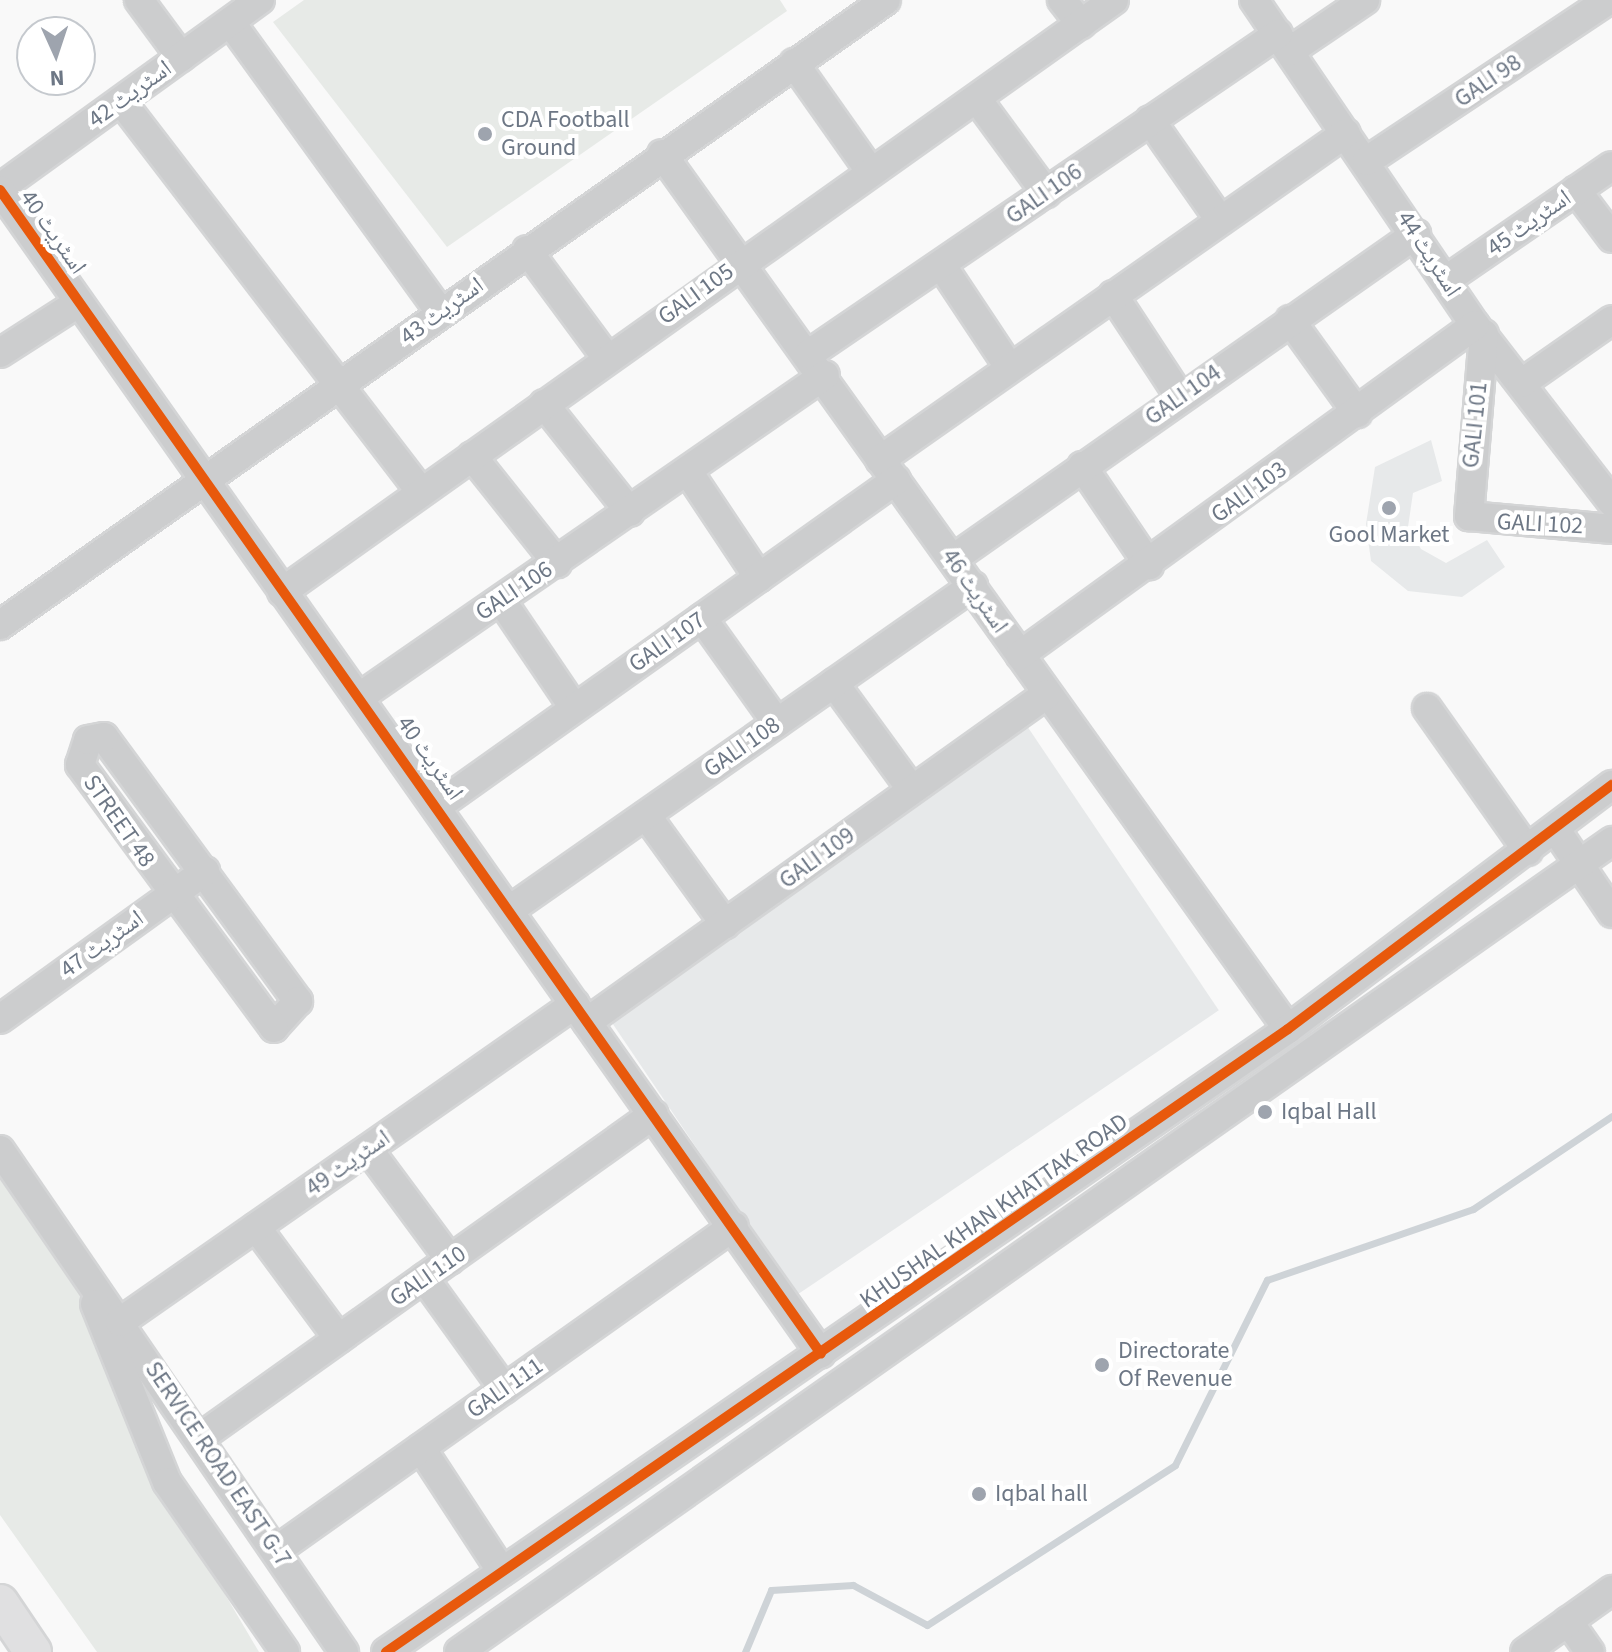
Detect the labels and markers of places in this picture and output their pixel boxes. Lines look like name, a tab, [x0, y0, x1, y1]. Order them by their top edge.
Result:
place label: CDA Football Ground	[501, 106, 630, 162]
marker: CDA Football Ground	[476, 125, 494, 143]
marker: Gool Market	[1380, 499, 1398, 517]
place label: Gool Market	[1329, 521, 1449, 549]
place label: Iqbal Hall	[1281, 1098, 1377, 1126]
marker: Iqbal Hall	[1256, 1103, 1274, 1121]
place label: Directorate Of Revenue	[1118, 1337, 1232, 1393]
marker: Directorate Of Revenue	[1093, 1356, 1111, 1374]
place label: Iqbal hall	[995, 1480, 1088, 1508]
marker: Iqbal hall	[970, 1485, 988, 1503]

